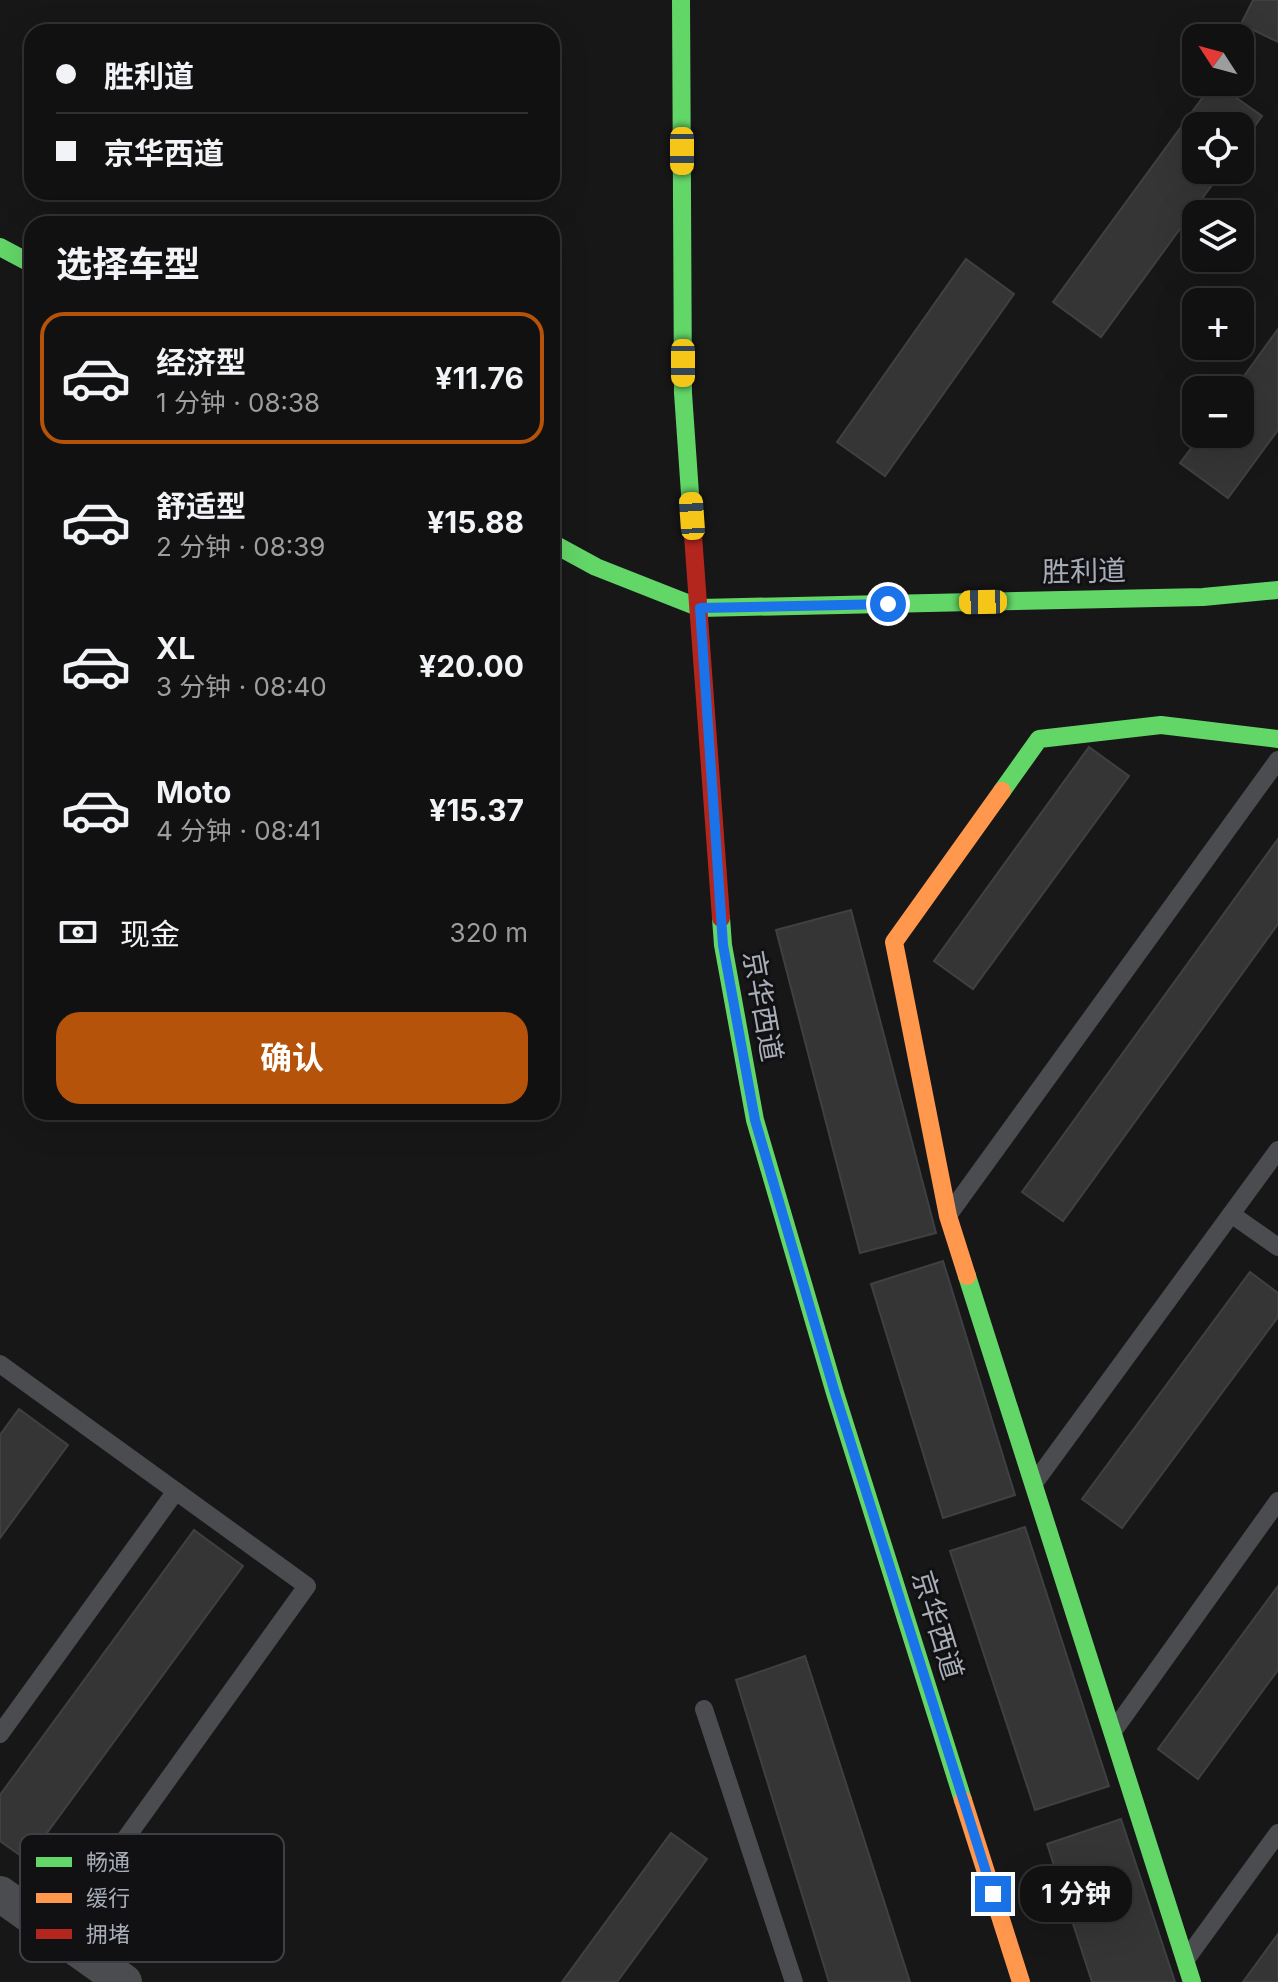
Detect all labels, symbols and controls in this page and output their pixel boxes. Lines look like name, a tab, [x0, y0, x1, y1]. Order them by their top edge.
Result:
north arrow	[1182, 24, 1254, 96]
map controls	[1182, 24, 1254, 448]
text: 胜利道	[104, 58, 194, 94]
button: locate	[1182, 112, 1254, 184]
car	[670, 127, 694, 175]
text: 京华西道	[104, 135, 224, 171]
button: layers	[1182, 200, 1254, 272]
text: 选择车型	[56, 242, 200, 286]
button: +	[1182, 288, 1254, 360]
car	[671, 339, 695, 387]
icon: car	[60, 342, 132, 414]
text: 经济型	[156, 344, 246, 380]
text: ¥11.76	[435, 360, 524, 396]
button: −	[1182, 376, 1254, 448]
text: 1 分钟 · 08:38	[156, 387, 320, 418]
icon: car	[60, 486, 132, 558]
text: 舒适型	[156, 488, 246, 524]
car	[678, 491, 706, 541]
text: ¥15.88	[427, 504, 524, 540]
text: 2 分钟 · 08:39	[156, 531, 325, 562]
street label: 胜利道	[1042, 553, 1126, 589]
route start	[870, 586, 906, 622]
car	[959, 590, 1007, 614]
icon: car	[60, 630, 132, 702]
text: XL	[156, 630, 195, 666]
text: ¥20.00	[419, 648, 524, 684]
text: 3 分钟 · 08:40	[156, 671, 327, 702]
icon: car	[60, 774, 132, 846]
text: Moto	[156, 774, 231, 810]
text: ¥15.37	[429, 792, 524, 828]
text: 4 分钟 · 08:41	[156, 815, 321, 846]
icon: cash	[56, 910, 100, 954]
text: 现金	[120, 916, 180, 952]
text: 320 m	[450, 917, 528, 948]
street label: 京华西道	[737, 948, 789, 1064]
button: 确认	[56, 1012, 528, 1104]
street label: 京华西道	[905, 1566, 971, 1684]
legend	[20, 1834, 284, 1962]
text: 畅通	[86, 1849, 130, 1875]
callout: 1 分钟	[1021, 1866, 1133, 1922]
route end	[975, 1876, 1011, 1912]
text: 1 分钟	[1041, 1878, 1111, 1909]
text: 缓行	[86, 1885, 130, 1911]
text: 拥堵	[86, 1921, 130, 1947]

